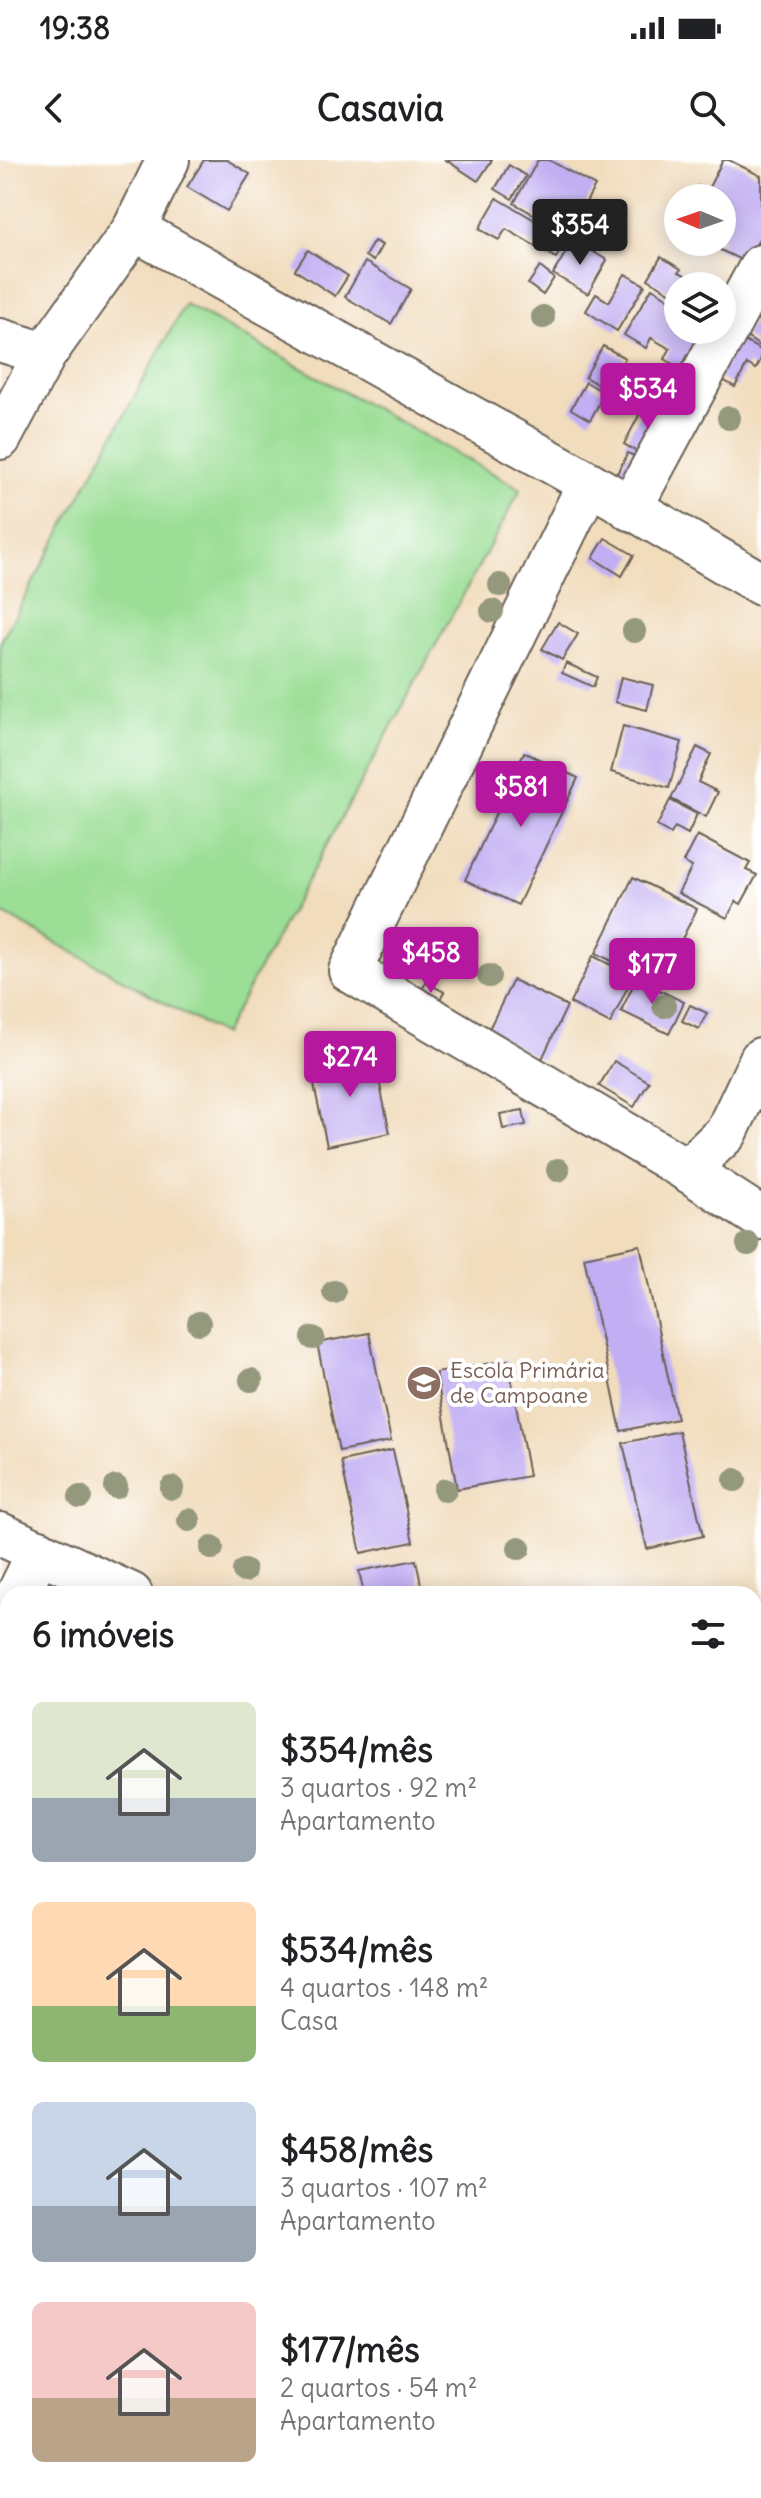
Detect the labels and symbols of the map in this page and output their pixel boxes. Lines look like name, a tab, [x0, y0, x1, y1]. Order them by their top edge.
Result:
north arrow	[664, 184, 736, 256]
pin: $354	[533, 199, 627, 267]
pin: $534	[601, 363, 695, 431]
pin: $581	[474, 761, 568, 829]
pin: $458	[384, 927, 478, 995]
pin: $177	[605, 938, 699, 1006]
pin: $274	[303, 1031, 397, 1099]
place label: Escola Primária de Campoane	[450, 1356, 605, 1409]
school or university icon: Escola Primária de Campoane	[405, 1364, 443, 1402]

